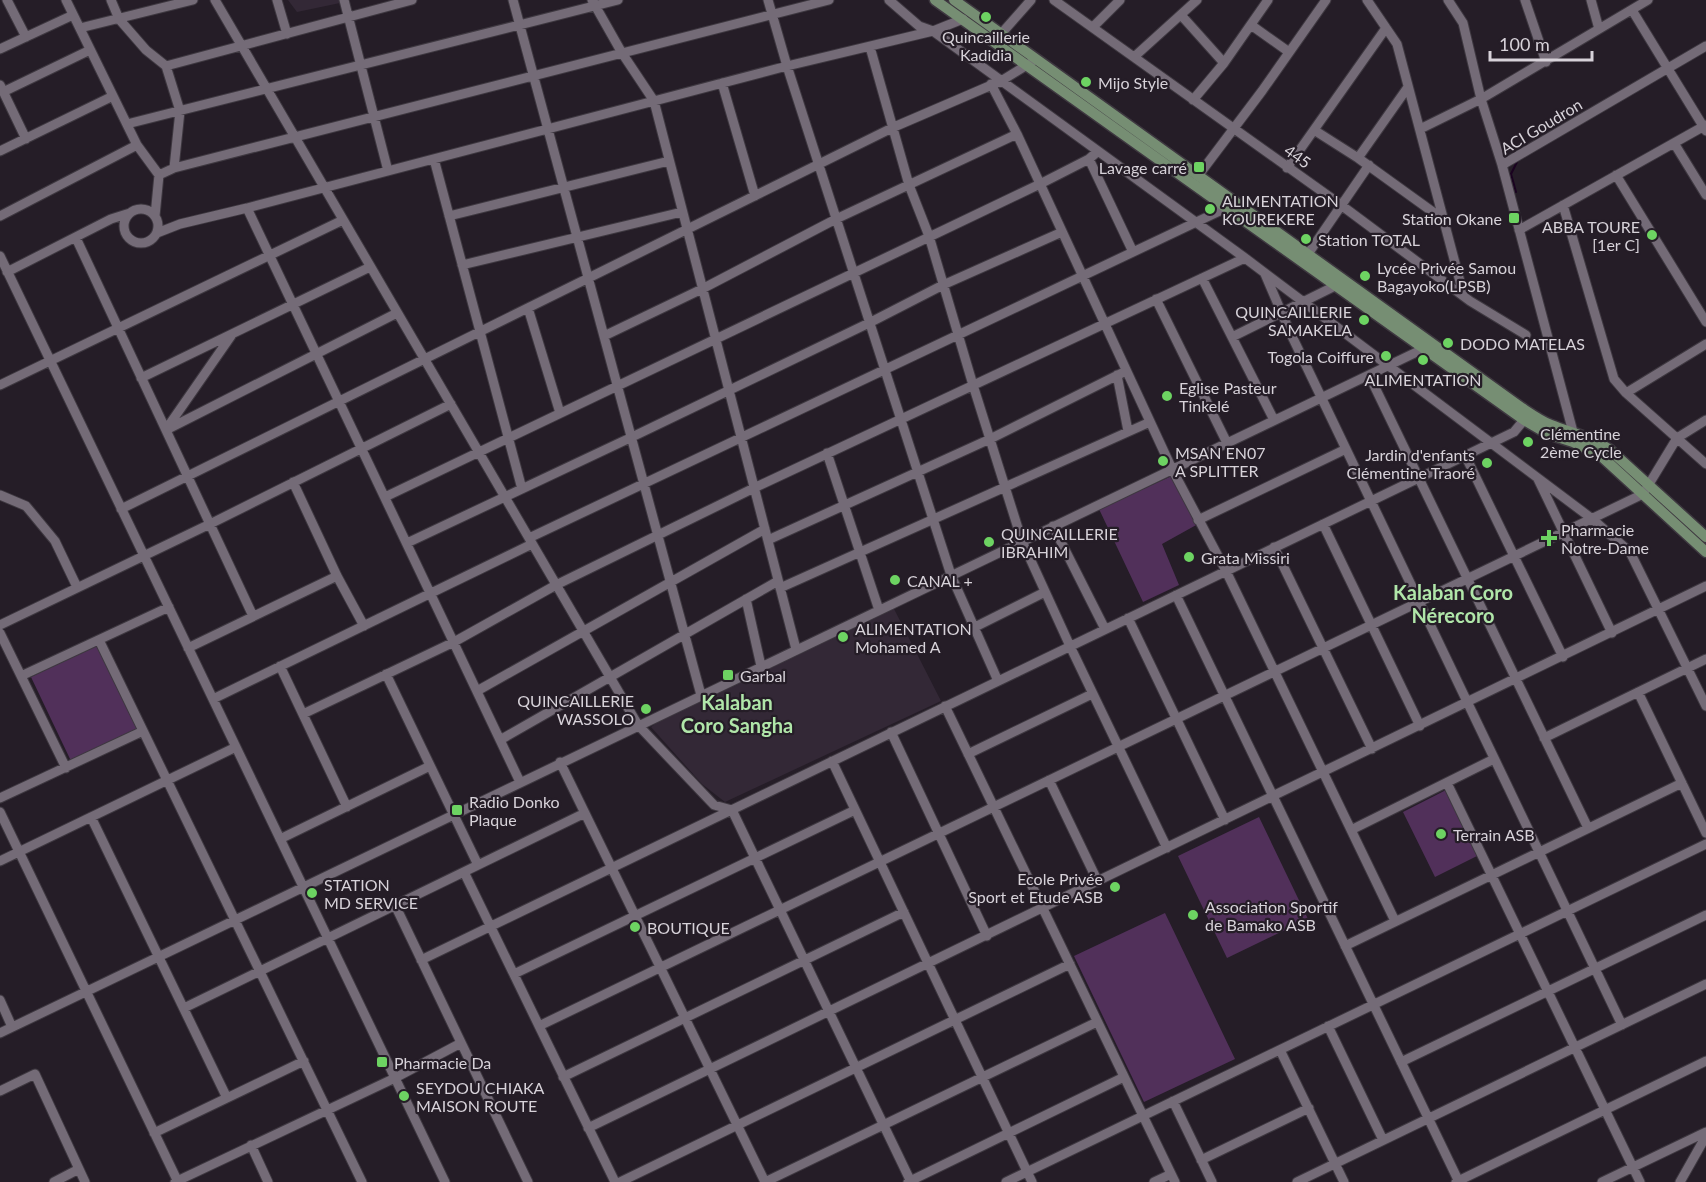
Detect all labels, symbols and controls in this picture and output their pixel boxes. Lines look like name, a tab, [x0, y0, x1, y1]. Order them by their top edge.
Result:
marker: Quincaillerie Kadidia	[979, 10, 993, 24]
scale bar	[1490, 24, 1592, 62]
place label: Quincaillerie Kadidia	[942, 27, 1030, 64]
text: 100 m	[1499, 33, 1550, 55]
place label: Mijo Style	[1098, 73, 1168, 92]
marker: Mijo Style	[1079, 75, 1093, 89]
street label: ACI Goudron	[1497, 94, 1585, 158]
street label: 445	[1281, 140, 1315, 172]
place label: Lavage carré	[1099, 158, 1187, 177]
marker: Lavage carré	[1192, 160, 1206, 174]
place label: ALIMENTATION KOUREKERE	[1222, 191, 1339, 228]
marker: ALIMENTATION KOUREKERE	[1203, 202, 1217, 216]
place label: Station Okane	[1402, 209, 1502, 228]
marker: Station Okane	[1507, 211, 1521, 225]
place label: ABBA TOURE [1er C]	[1542, 217, 1640, 254]
marker: ABBA TOURE [1er C]	[1645, 228, 1659, 242]
place label: Station TOTAL	[1318, 230, 1420, 249]
marker: Station TOTAL	[1299, 232, 1313, 246]
place label: Lycée Privée Samou Bagayoko(LPSB)	[1377, 258, 1516, 295]
marker: Lycée Privée Samou Bagayoko(LPSB)	[1358, 269, 1372, 283]
place label: QUINCAILLERIE SAMAKELA	[1235, 302, 1352, 339]
marker: QUINCAILLERIE SAMAKELA	[1357, 313, 1371, 327]
place label: DODO MATELAS	[1460, 334, 1585, 353]
marker: DODO MATELAS	[1441, 336, 1455, 350]
place label: Togola Coiffure	[1267, 347, 1374, 366]
marker: Togola Coiffure	[1379, 349, 1393, 363]
marker: ALIMENTATION	[1416, 353, 1430, 367]
place label: ALIMENTATION	[1365, 370, 1481, 389]
place label: Eglise Pasteur Tinkelé	[1179, 378, 1277, 415]
marker: Eglise Pasteur Tinkelé	[1160, 389, 1174, 403]
place label: Clémentine 2ème Cycle	[1540, 424, 1622, 461]
marker: Clémentine 2ème Cycle	[1521, 435, 1535, 449]
place label: MSAN EN07 A SPLITTER	[1175, 443, 1266, 480]
place label: Jardin d'enfants Clémentine Traoré	[1346, 445, 1475, 482]
marker: MSAN EN07 A SPLITTER	[1156, 454, 1170, 468]
marker: Jardin d'enfants Clémentine Traoré	[1480, 456, 1494, 470]
place label: Pharmacie Notre-Dame	[1561, 520, 1649, 557]
place label: QUINCAILLERIE IBRAHIM	[1001, 524, 1118, 561]
marker: Pharmacie Notre-Dame	[1542, 531, 1556, 545]
marker: QUINCAILLERIE IBRAHIM	[982, 535, 996, 549]
place label: Grata Missiri	[1201, 548, 1290, 567]
marker: Grata Missiri	[1182, 550, 1196, 564]
place label: CANAL +	[907, 571, 973, 590]
marker: CANAL +	[888, 573, 902, 587]
district label: Kalaban Coro Nérecoro	[1393, 580, 1513, 627]
place label: ALIMENTATION Mohamed A	[855, 619, 972, 656]
marker: ALIMENTATION Mohamed A	[836, 630, 850, 644]
place label: Garbal	[740, 666, 786, 685]
marker: Garbal	[721, 668, 735, 682]
district label: Kalaban Coro Sangha	[681, 690, 793, 737]
place label: QUINCAILLERIE WASSOLO	[517, 691, 634, 728]
marker: QUINCAILLERIE WASSOLO	[639, 702, 653, 716]
place label: Radio Donko Plaque	[469, 792, 560, 829]
marker: Radio Donko Plaque	[450, 803, 464, 817]
place label: Terrain ASB	[1453, 825, 1535, 844]
marker: Terrain ASB	[1434, 827, 1448, 841]
place label: Ecole Privée Sport et Etude ASB	[968, 869, 1103, 906]
place label: STATION MD SERVICE	[324, 875, 418, 912]
marker: Ecole Privée Sport et Etude ASB	[1108, 880, 1122, 894]
marker: STATION MD SERVICE	[305, 886, 319, 900]
place label: Association Sportif de Bamako ASB	[1205, 897, 1338, 934]
marker: Association Sportif de Bamako ASB	[1186, 908, 1200, 922]
place label: BOUTIQUE	[647, 918, 730, 937]
marker: BOUTIQUE	[628, 920, 642, 934]
place label: Pharmacie Da	[394, 1053, 491, 1072]
marker: Pharmacie Da	[375, 1055, 389, 1069]
place label: SEYDOU CHIAKA MAISON ROUTE	[416, 1078, 545, 1115]
marker: SEYDOU CHIAKA MAISON ROUTE	[397, 1089, 411, 1103]

